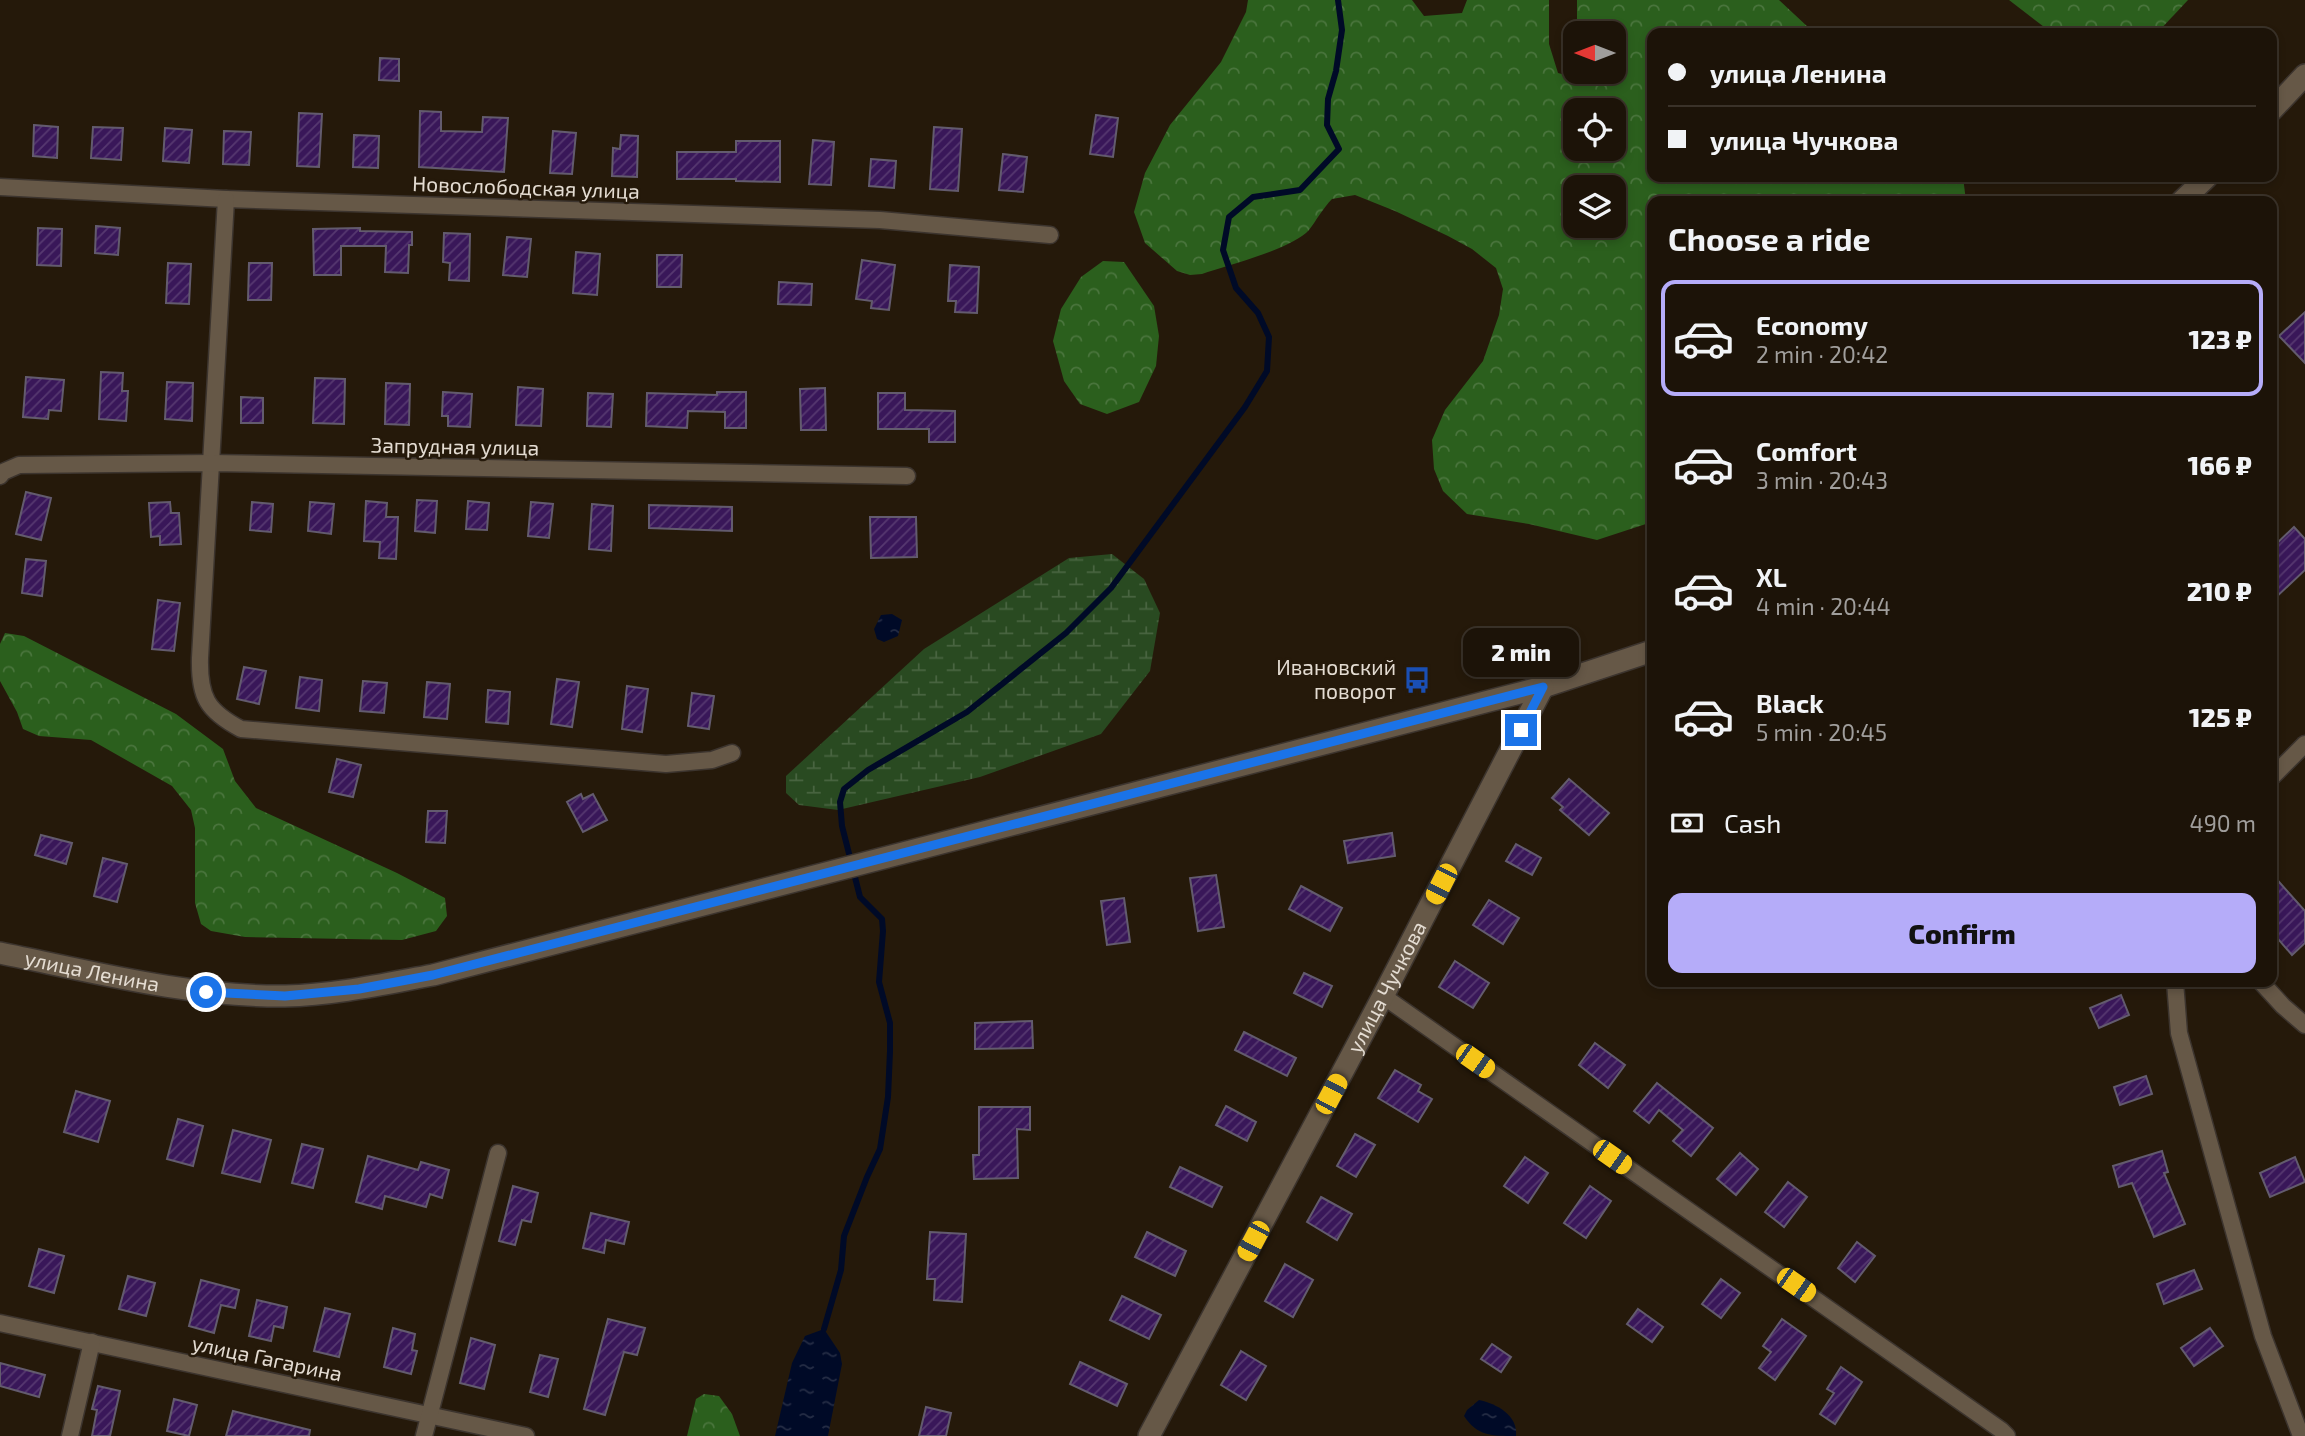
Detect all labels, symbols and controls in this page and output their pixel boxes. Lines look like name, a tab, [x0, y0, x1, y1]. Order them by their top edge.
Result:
north arrow	[1563, 21, 1626, 84]
map controls	[1563, 21, 1626, 238]
text: улица Ленина	[1710, 57, 1887, 88]
button: locate	[1563, 98, 1626, 161]
text: улица Чучкова	[1710, 124, 1898, 155]
street label: Новослободская улица	[412, 170, 640, 204]
button: layers	[1563, 175, 1626, 238]
text: Choose a ride	[1668, 219, 1871, 257]
icon: car	[1672, 307, 1735, 370]
text: Economy	[1756, 309, 1868, 340]
text: 123 ₽	[2189, 323, 2252, 354]
text: 2 min · 20:42	[1756, 340, 1888, 368]
street label: Запрудная улица	[371, 432, 540, 460]
icon: car	[1672, 433, 1735, 496]
text: Comfort	[1756, 435, 1857, 466]
text: 166 ₽	[2188, 449, 2252, 480]
text: 3 min · 20:43	[1756, 466, 1888, 494]
icon: car	[1672, 559, 1735, 622]
text: XL	[1756, 561, 1787, 592]
text: 210 ₽	[2187, 575, 2252, 606]
text: 4 min · 20:44	[1756, 592, 1891, 620]
callout: 2 min	[1463, 628, 1579, 678]
text: 2 min	[1491, 638, 1551, 666]
place label: Ивановский поворот	[1276, 654, 1396, 703]
bus stop icon: Ивановский поворот	[1402, 665, 1432, 695]
icon: car	[1672, 685, 1735, 748]
text: Black	[1756, 687, 1824, 718]
text: 125 ₽	[2189, 701, 2252, 732]
route end	[1505, 714, 1537, 746]
text: 5 min · 20:45	[1756, 718, 1887, 746]
icon: cash	[1668, 804, 1706, 842]
text: Cash	[1724, 807, 1781, 838]
text: 490 m	[2190, 809, 2256, 837]
car	[1423, 861, 1460, 907]
button: Confirm	[1668, 893, 2256, 973]
street label: улица Чучкова	[1341, 916, 1431, 1057]
street label: улица Ленина	[23, 944, 162, 996]
route start	[190, 976, 222, 1008]
car	[1452, 1040, 1499, 1082]
car	[1312, 1071, 1351, 1117]
car	[1589, 1136, 1636, 1178]
car	[1234, 1218, 1273, 1264]
car	[1773, 1264, 1820, 1306]
street label: улица Гагарина	[190, 1329, 345, 1387]

